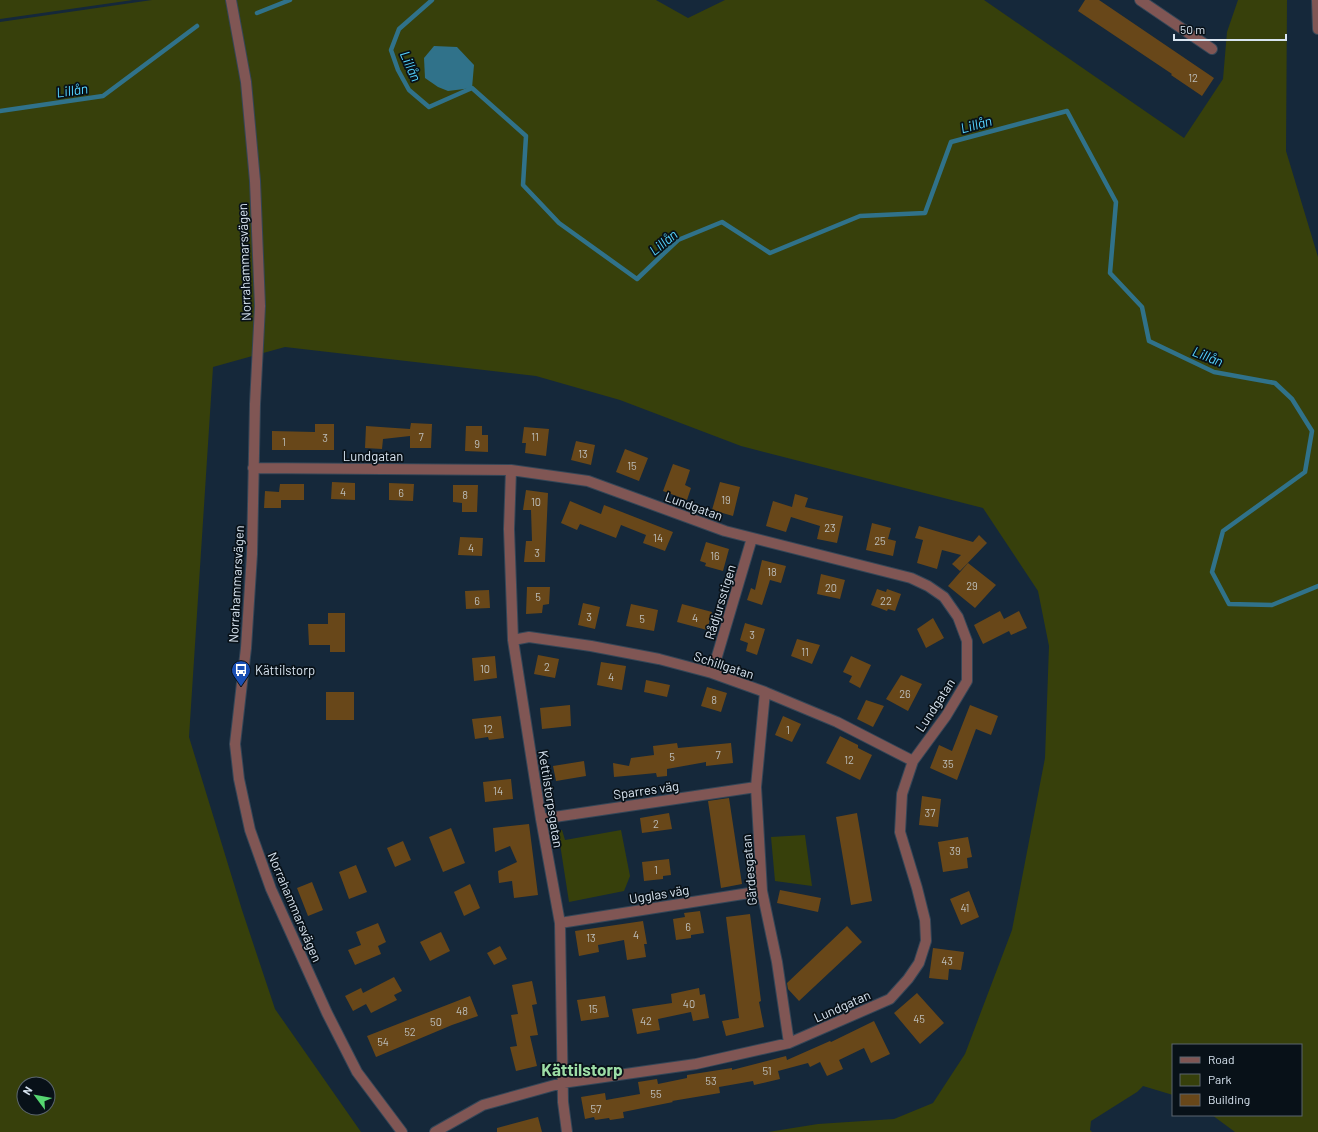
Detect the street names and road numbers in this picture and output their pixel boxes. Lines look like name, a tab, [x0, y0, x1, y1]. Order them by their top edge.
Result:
street label: Norrahammarsvägen	[234, 203, 254, 321]
street label: Lundgatan	[343, 448, 403, 464]
street label: Lundgatan	[663, 488, 725, 524]
street label: Norrahammarsvägen	[225, 525, 247, 643]
street label: Rådjursstigen	[701, 563, 739, 641]
street label: Schillgatan	[692, 648, 756, 682]
street label: Lundgatan	[912, 675, 958, 735]
street label: Kettilstorpsgatan	[535, 749, 567, 849]
street label: Sparres väg	[612, 777, 680, 803]
street label: Gärdesgatan	[738, 834, 760, 906]
street label: Norrahammarsvägen	[265, 850, 325, 964]
street label: Ugglas väg	[628, 881, 690, 907]
street label: Lundgatan	[811, 986, 873, 1026]

